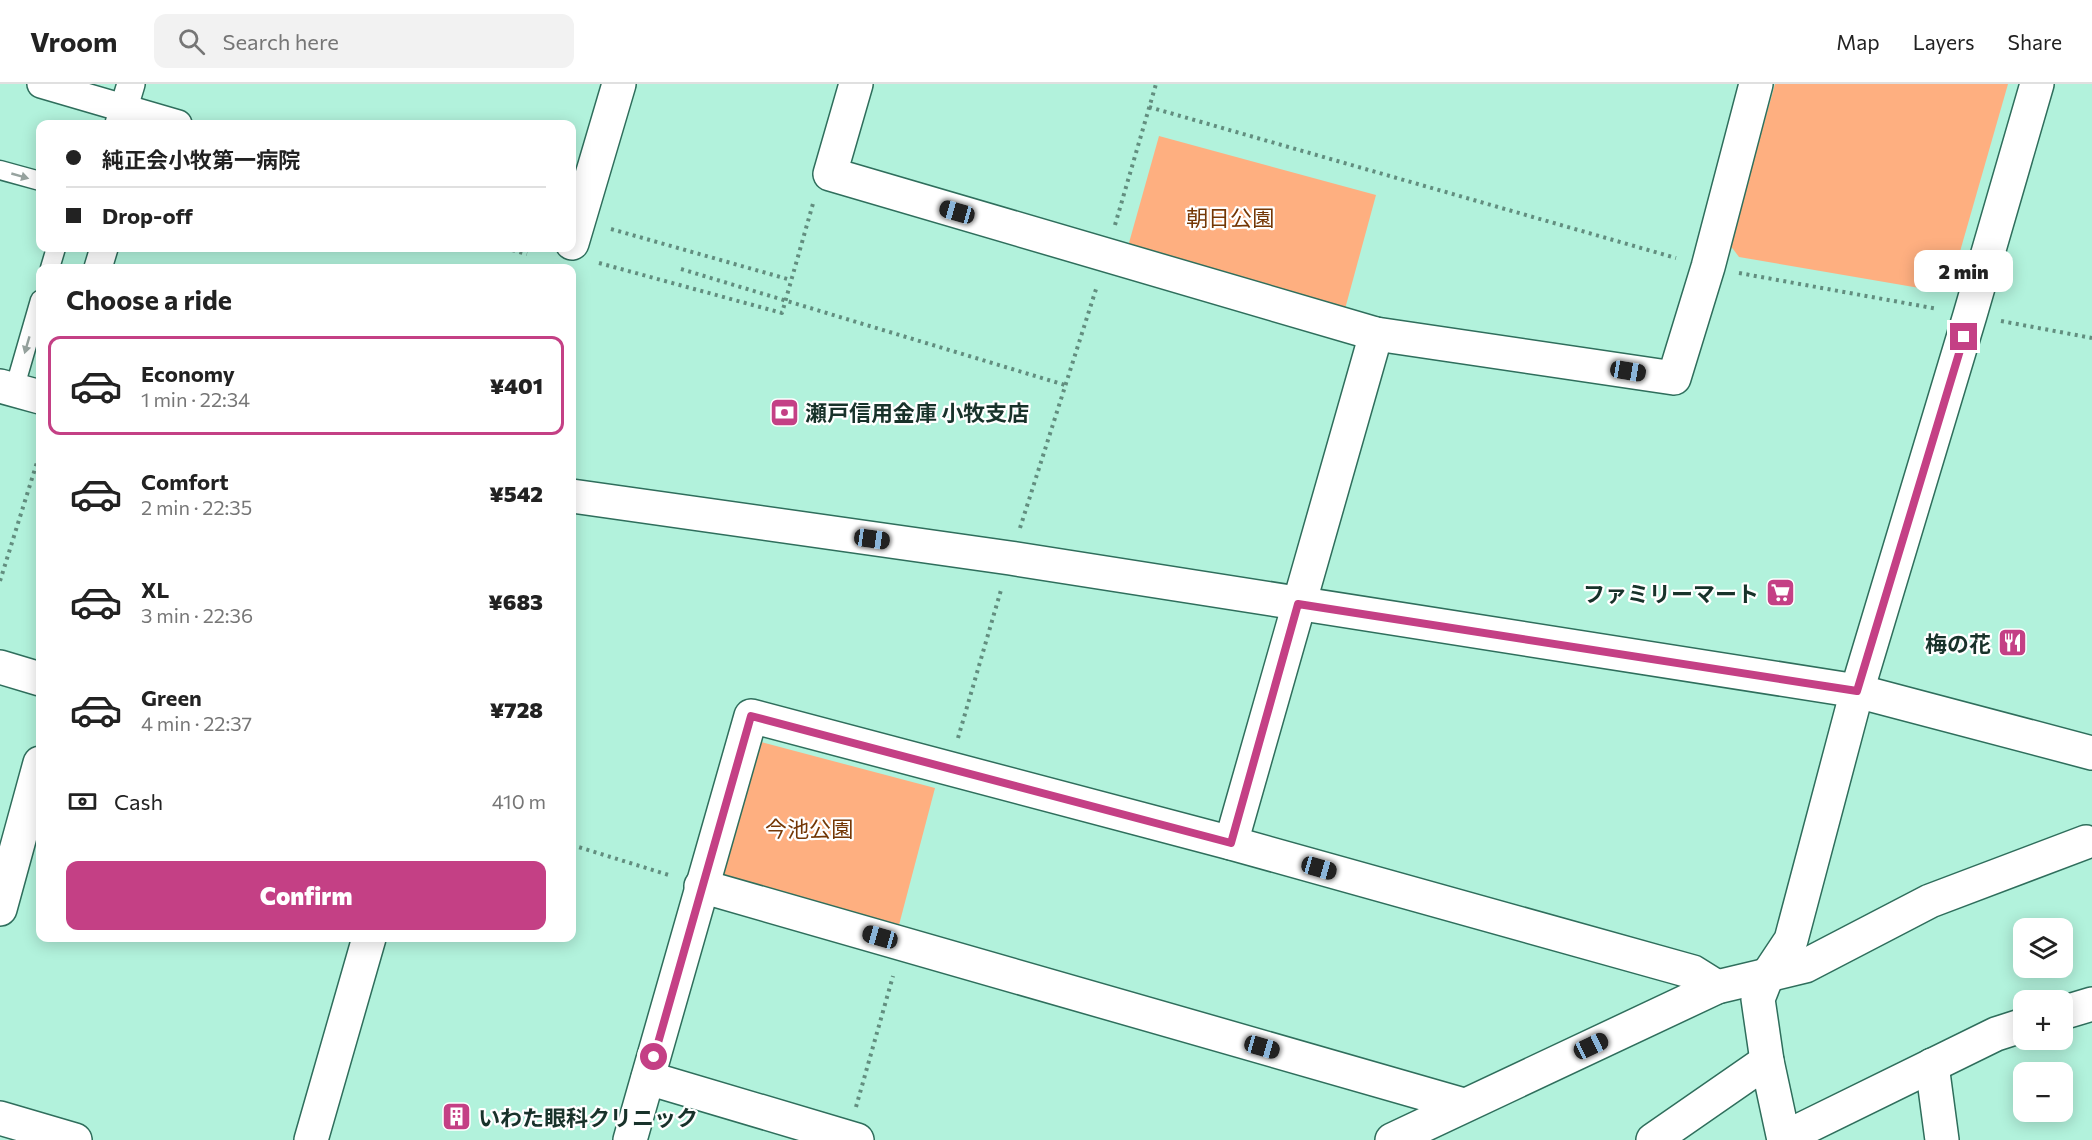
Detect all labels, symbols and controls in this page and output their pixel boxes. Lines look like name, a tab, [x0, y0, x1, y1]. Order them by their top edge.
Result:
search box	[154, 14, 574, 68]
text: Vroom	[30, 24, 118, 58]
icon: search	[175, 25, 208, 58]
text: Search here	[223, 28, 339, 55]
text: Map	[1836, 29, 1880, 54]
text: Layers	[1913, 29, 1975, 54]
text: Share	[2008, 29, 2062, 54]
text: 純正会小牧第一病院	[102, 146, 300, 173]
one-way arrow	[11, 171, 29, 181]
car	[937, 198, 977, 226]
text: Drop-off	[102, 202, 193, 229]
park label: 朝日公園	[1186, 204, 1274, 231]
callout: 2 min	[1914, 250, 2014, 292]
text: 2 min	[1938, 259, 1989, 283]
text: Choose a ride	[66, 283, 232, 316]
route end	[1950, 323, 1977, 350]
one-way arrow	[22, 336, 31, 354]
icon: car	[69, 359, 123, 413]
car	[1609, 359, 1647, 383]
text: Economy	[141, 360, 235, 387]
text: ¥401	[490, 372, 543, 399]
text: 1 min · 22:34	[141, 387, 250, 411]
bank icon: 瀬戸信用金庫 小牧支店	[768, 396, 800, 428]
place label: 瀬戸信用金庫 小牧支店	[805, 399, 1029, 426]
icon: car	[69, 467, 123, 521]
text: Comfort	[141, 468, 229, 495]
text: ¥542	[489, 480, 543, 507]
text: 2 min · 22:35	[141, 495, 252, 519]
car	[853, 528, 891, 550]
icon: car	[69, 575, 123, 629]
text: XL	[141, 576, 169, 603]
supermarket icon: ファミリーマート	[1764, 577, 1796, 609]
place label: ファミリーマート	[1583, 580, 1759, 607]
text: ¥683	[488, 588, 543, 615]
text: 3 min · 22:36	[141, 603, 253, 627]
restaurant icon: 梅の花	[1996, 627, 2028, 659]
place label: 梅の花	[1925, 630, 1991, 657]
icon: car	[69, 683, 123, 737]
text: Green	[141, 684, 202, 711]
text: ¥728	[490, 696, 543, 723]
text: 4 min · 22:37	[141, 711, 252, 735]
icon: cash	[66, 785, 99, 818]
text: Cash	[114, 788, 163, 815]
text: 410 m	[492, 789, 546, 813]
park label: 今池公園	[765, 815, 853, 842]
car	[1299, 854, 1339, 882]
button: Confirm	[66, 861, 546, 930]
map controls	[2013, 918, 2073, 1122]
button: layers	[2013, 918, 2073, 978]
car	[860, 923, 900, 951]
button: +	[2013, 990, 2073, 1050]
car	[1571, 1030, 1611, 1062]
car	[1242, 1033, 1282, 1061]
route start	[640, 1043, 667, 1070]
button: −	[2013, 1062, 2073, 1122]
building icon: いわた眼科クリニック	[441, 1101, 473, 1133]
place label: いわた眼科クリニック	[478, 1104, 698, 1131]

